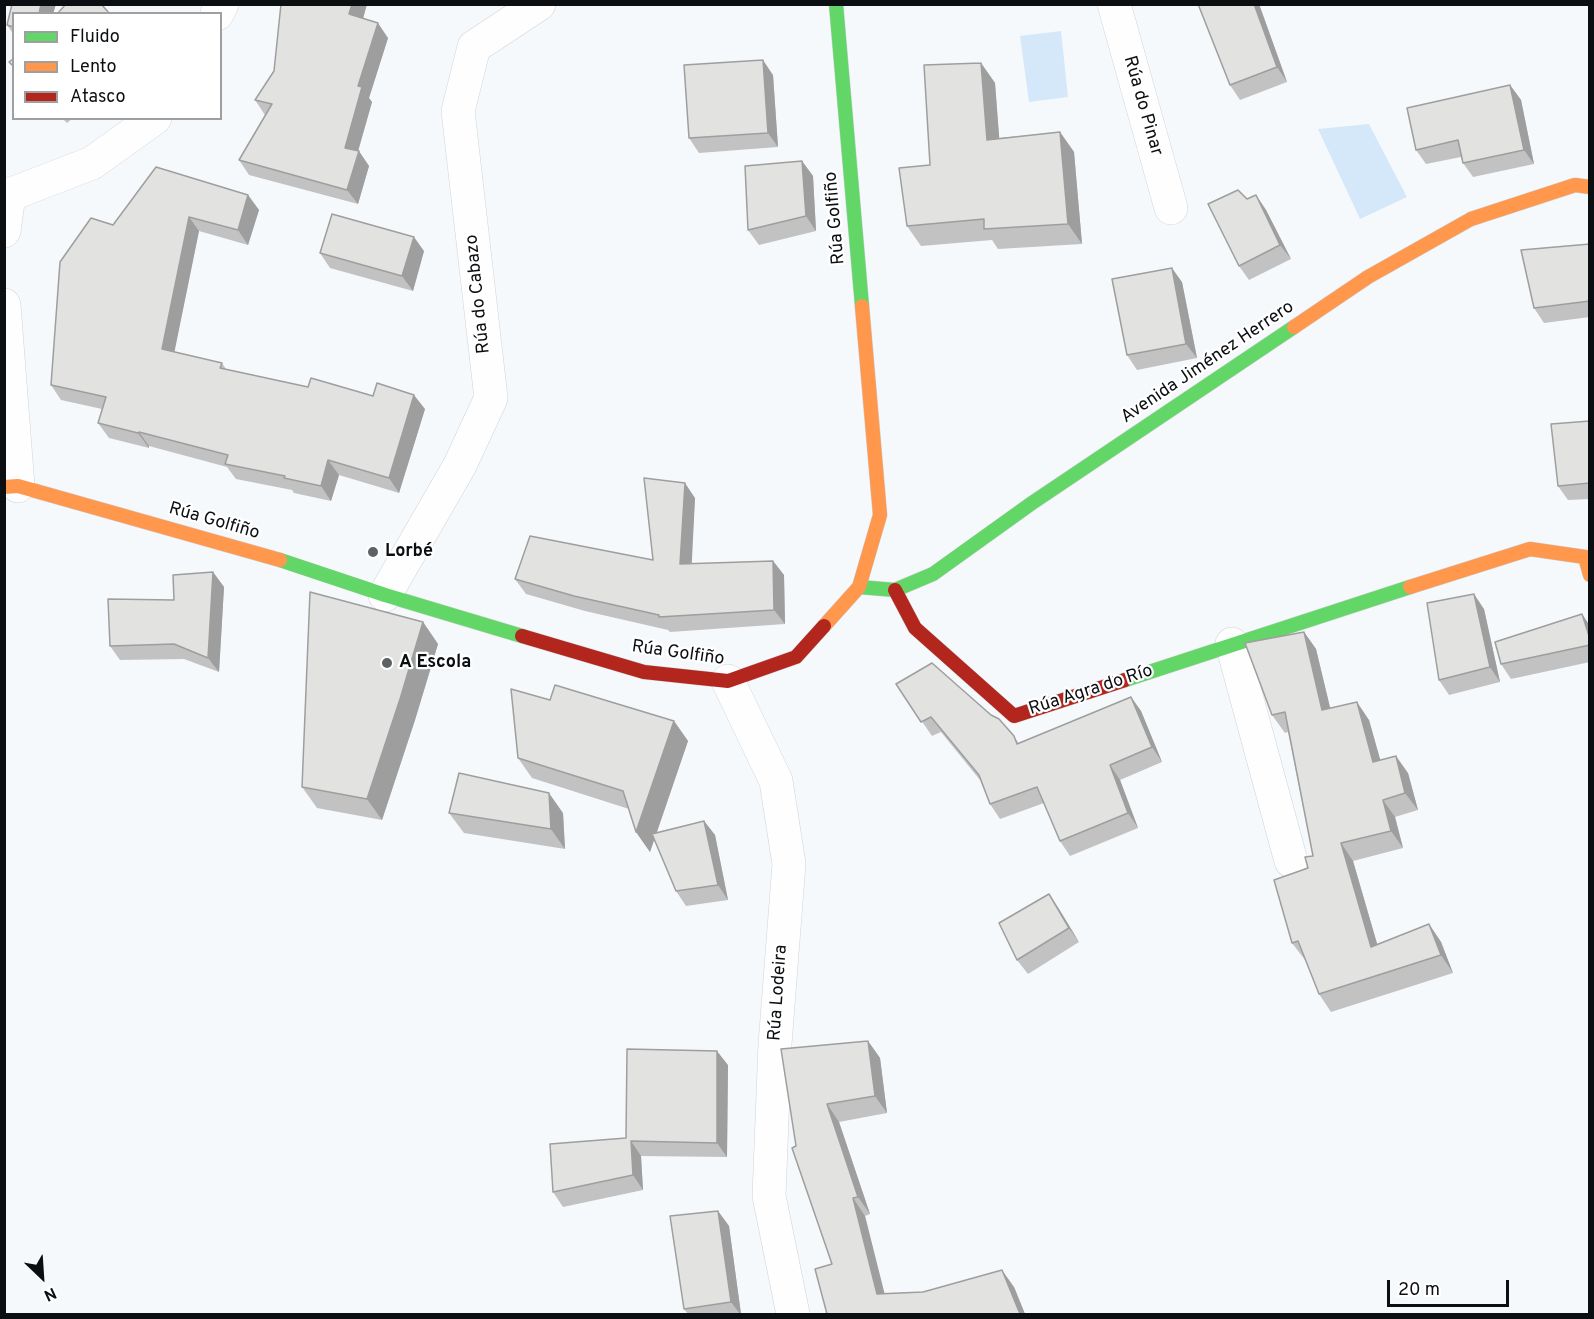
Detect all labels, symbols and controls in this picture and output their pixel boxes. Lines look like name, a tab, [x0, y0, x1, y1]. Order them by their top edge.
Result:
legend	[12, 12, 222, 120]
text: Fluido	[70, 26, 120, 49]
street label: Rúa do Pinar	[1117, 54, 1167, 158]
text: Lento	[70, 56, 116, 79]
text: Atasco	[70, 86, 126, 109]
street label: Rúa Golfiño	[821, 171, 851, 265]
street label: Rúa do Cabazo	[462, 233, 496, 355]
street label: Avenida Jiménez Herrero	[1117, 297, 1299, 429]
street label: Rúa Golfiño	[166, 499, 262, 545]
place label: Lorbé	[385, 541, 433, 563]
marker: Lorbé	[366, 545, 380, 559]
street label: Rúa Golfiño	[630, 637, 726, 671]
place label: A Escola	[399, 652, 471, 674]
marker: A Escola	[380, 656, 394, 670]
street label: Rúa Agra do Río	[1026, 661, 1156, 721]
street label: Rúa Lodeira	[765, 944, 793, 1042]
north arrow	[12, 1247, 72, 1307]
scale bar	[1390, 1268, 1512, 1306]
text: 20 m	[1398, 1279, 1440, 1302]
text: N	[40, 1282, 59, 1305]

